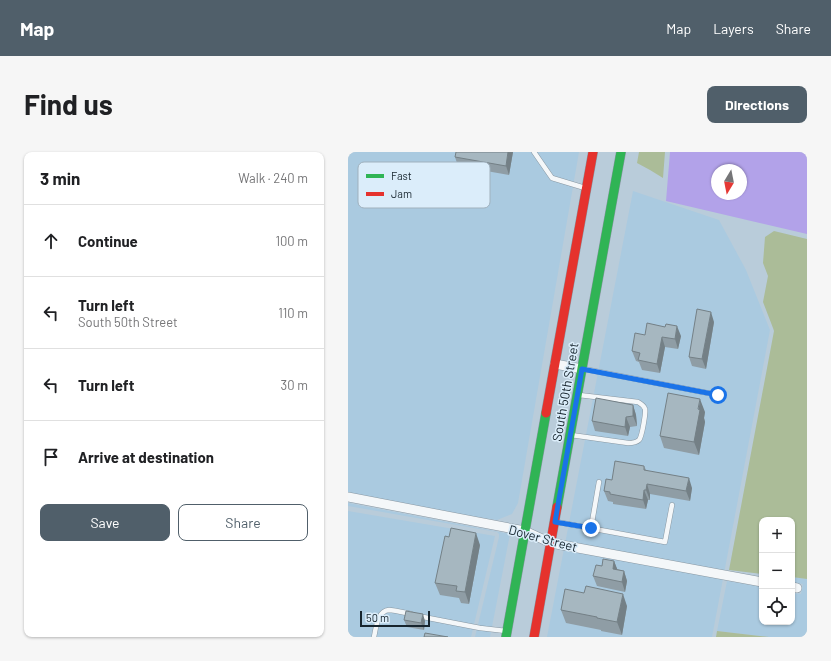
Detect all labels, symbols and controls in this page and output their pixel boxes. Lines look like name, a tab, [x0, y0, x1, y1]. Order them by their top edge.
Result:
text: Map	[20, 17, 54, 40]
text: Map	[666, 20, 691, 37]
text: Layers	[713, 20, 754, 37]
text: Share	[776, 20, 811, 37]
button: Directions	[707, 86, 807, 123]
text: Find us	[24, 87, 113, 121]
legend	[358, 162, 490, 208]
north arrow	[711, 164, 747, 200]
text: 3 min	[40, 168, 80, 188]
text: Fast	[391, 169, 412, 182]
text: Walk · 240 m	[238, 170, 308, 186]
text: Jam	[391, 187, 412, 200]
icon: ahead	[40, 230, 62, 252]
text: Continue	[78, 232, 138, 250]
text: 100 m	[275, 233, 308, 249]
text: Turn left	[78, 296, 134, 314]
icon: left	[40, 302, 62, 324]
text: 110 m	[278, 305, 308, 321]
text: South 50th Street	[78, 314, 178, 330]
street label: South 50th Street	[548, 341, 582, 443]
icon: left	[40, 374, 62, 396]
text: Turn left	[78, 376, 134, 394]
text: 30 m	[281, 377, 308, 393]
route start	[709, 386, 727, 404]
icon: arrive	[40, 446, 62, 468]
text: Arrive at destination	[78, 448, 214, 466]
button: Save	[40, 504, 170, 541]
button: Share	[178, 504, 308, 541]
map controls	[759, 517, 795, 625]
button: +	[759, 517, 795, 553]
route end	[582, 519, 600, 537]
street label: Dover Street	[507, 521, 579, 555]
button: −	[759, 553, 795, 589]
button: locate	[759, 589, 795, 625]
scale bar	[360, 609, 430, 628]
text: 50 m	[366, 611, 389, 624]

